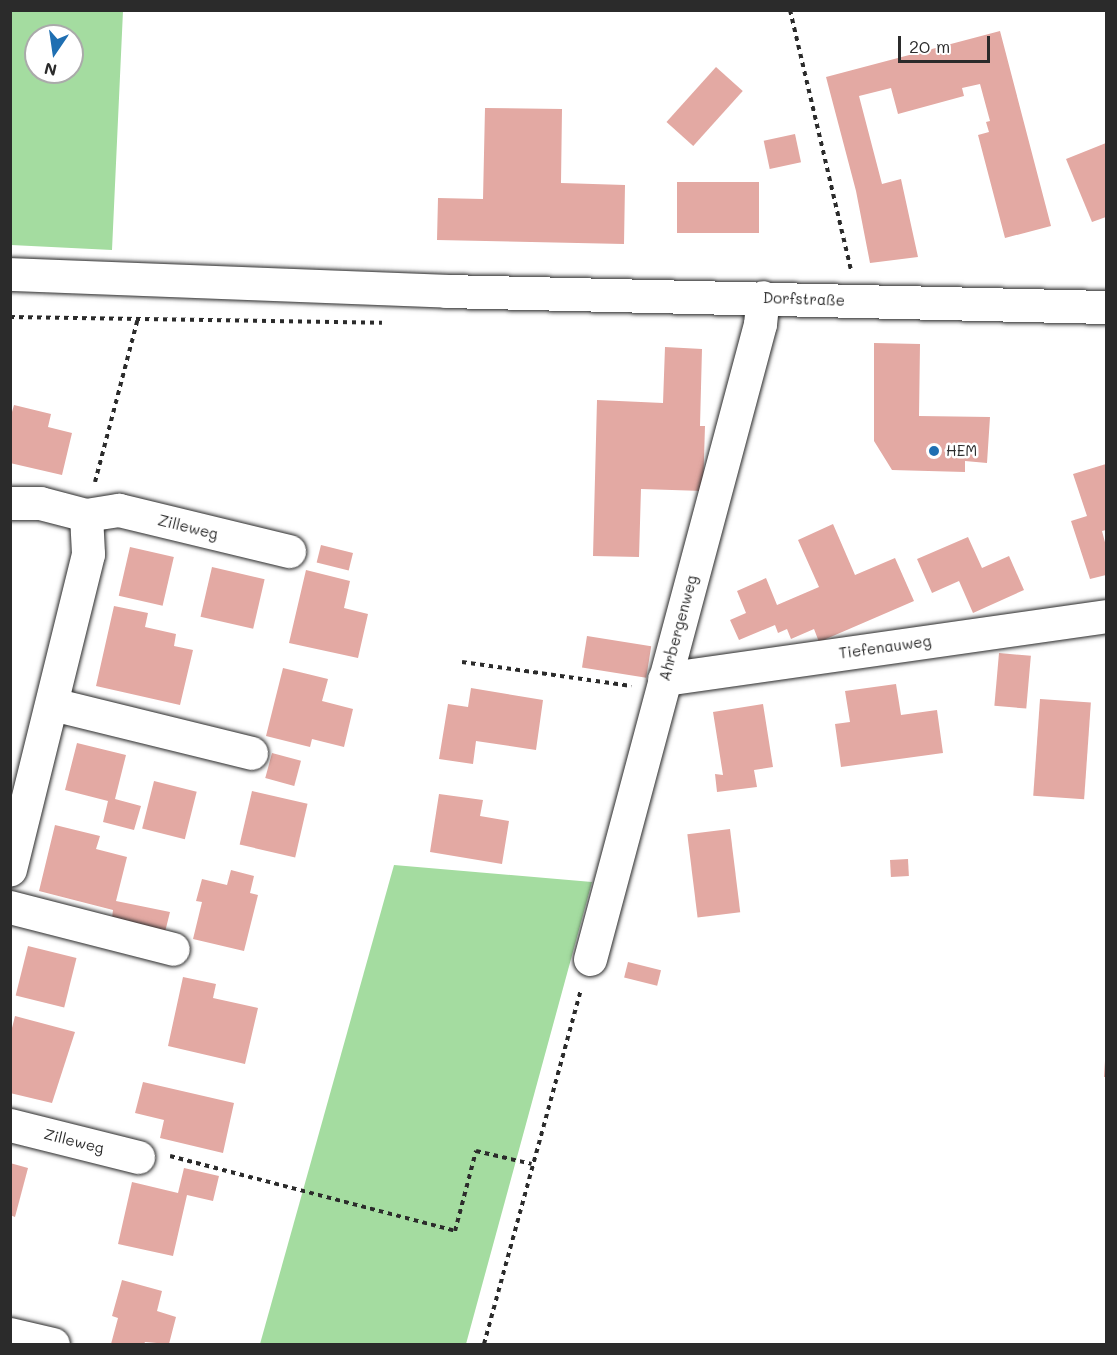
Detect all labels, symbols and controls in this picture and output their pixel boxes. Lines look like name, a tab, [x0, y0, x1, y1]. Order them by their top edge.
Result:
north arrow	[24, 24, 84, 84]
scale bar	[901, 24, 992, 62]
text: 20 m	[909, 34, 950, 58]
text: N	[42, 58, 59, 82]
street label: Dorfstraße	[763, 289, 845, 309]
place label: HEM	[946, 442, 977, 460]
marker: HEM	[927, 444, 941, 458]
street label: Zilleweg	[156, 511, 220, 543]
street label: Ahrbergenweg	[655, 573, 701, 683]
street label: Tiefenauweg	[838, 632, 932, 662]
street label: Zilleweg	[42, 1125, 106, 1157]

